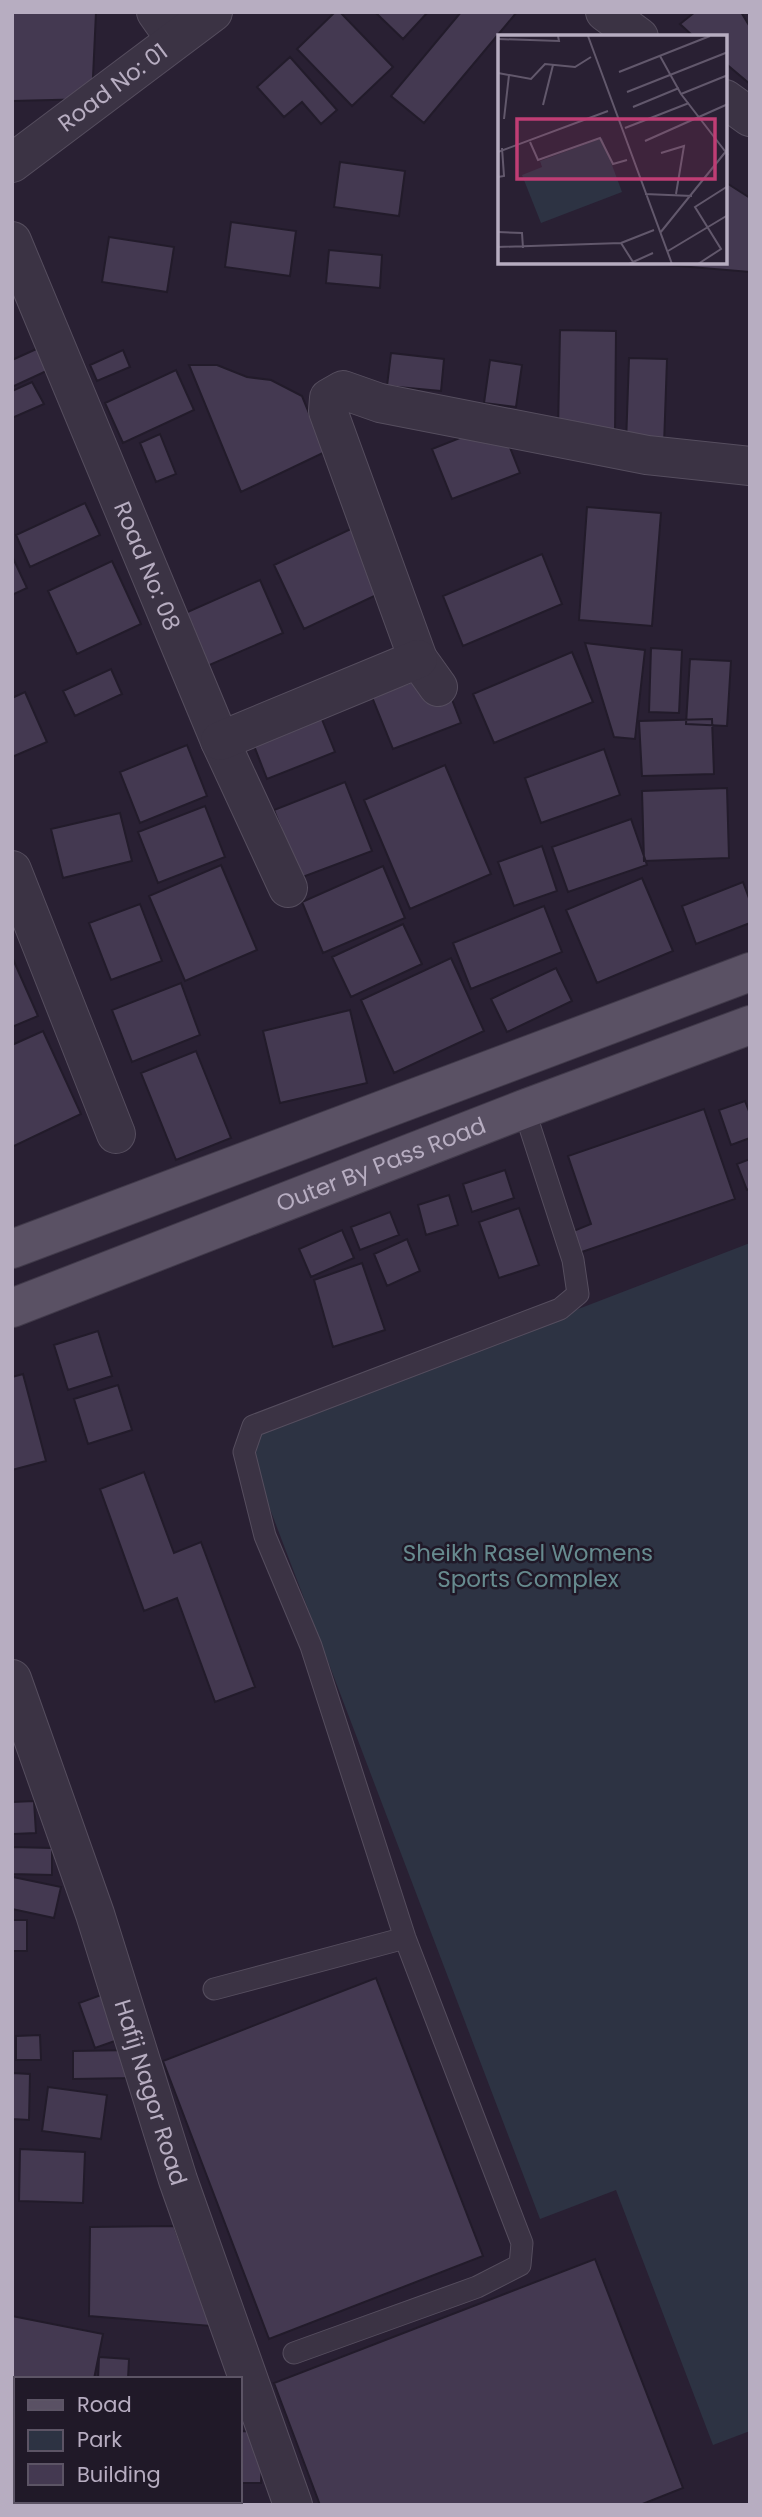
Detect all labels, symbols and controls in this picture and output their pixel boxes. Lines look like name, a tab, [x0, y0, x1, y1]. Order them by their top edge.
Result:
inset map	[498, 35, 727, 264]
street label: Road No: 01	[51, 36, 174, 139]
street label: Road No: 08	[106, 497, 188, 635]
street label: Outer By Pass Road	[272, 1109, 491, 1220]
park label: Sheikh Rasel Womens Sports Complex	[403, 1537, 653, 1595]
street label: Hafij Nagor Road	[107, 1995, 195, 2189]
legend	[14, 2377, 242, 2503]
text: Road	[77, 2390, 132, 2419]
text: Park	[77, 2425, 122, 2454]
text: Building	[77, 2460, 161, 2489]

